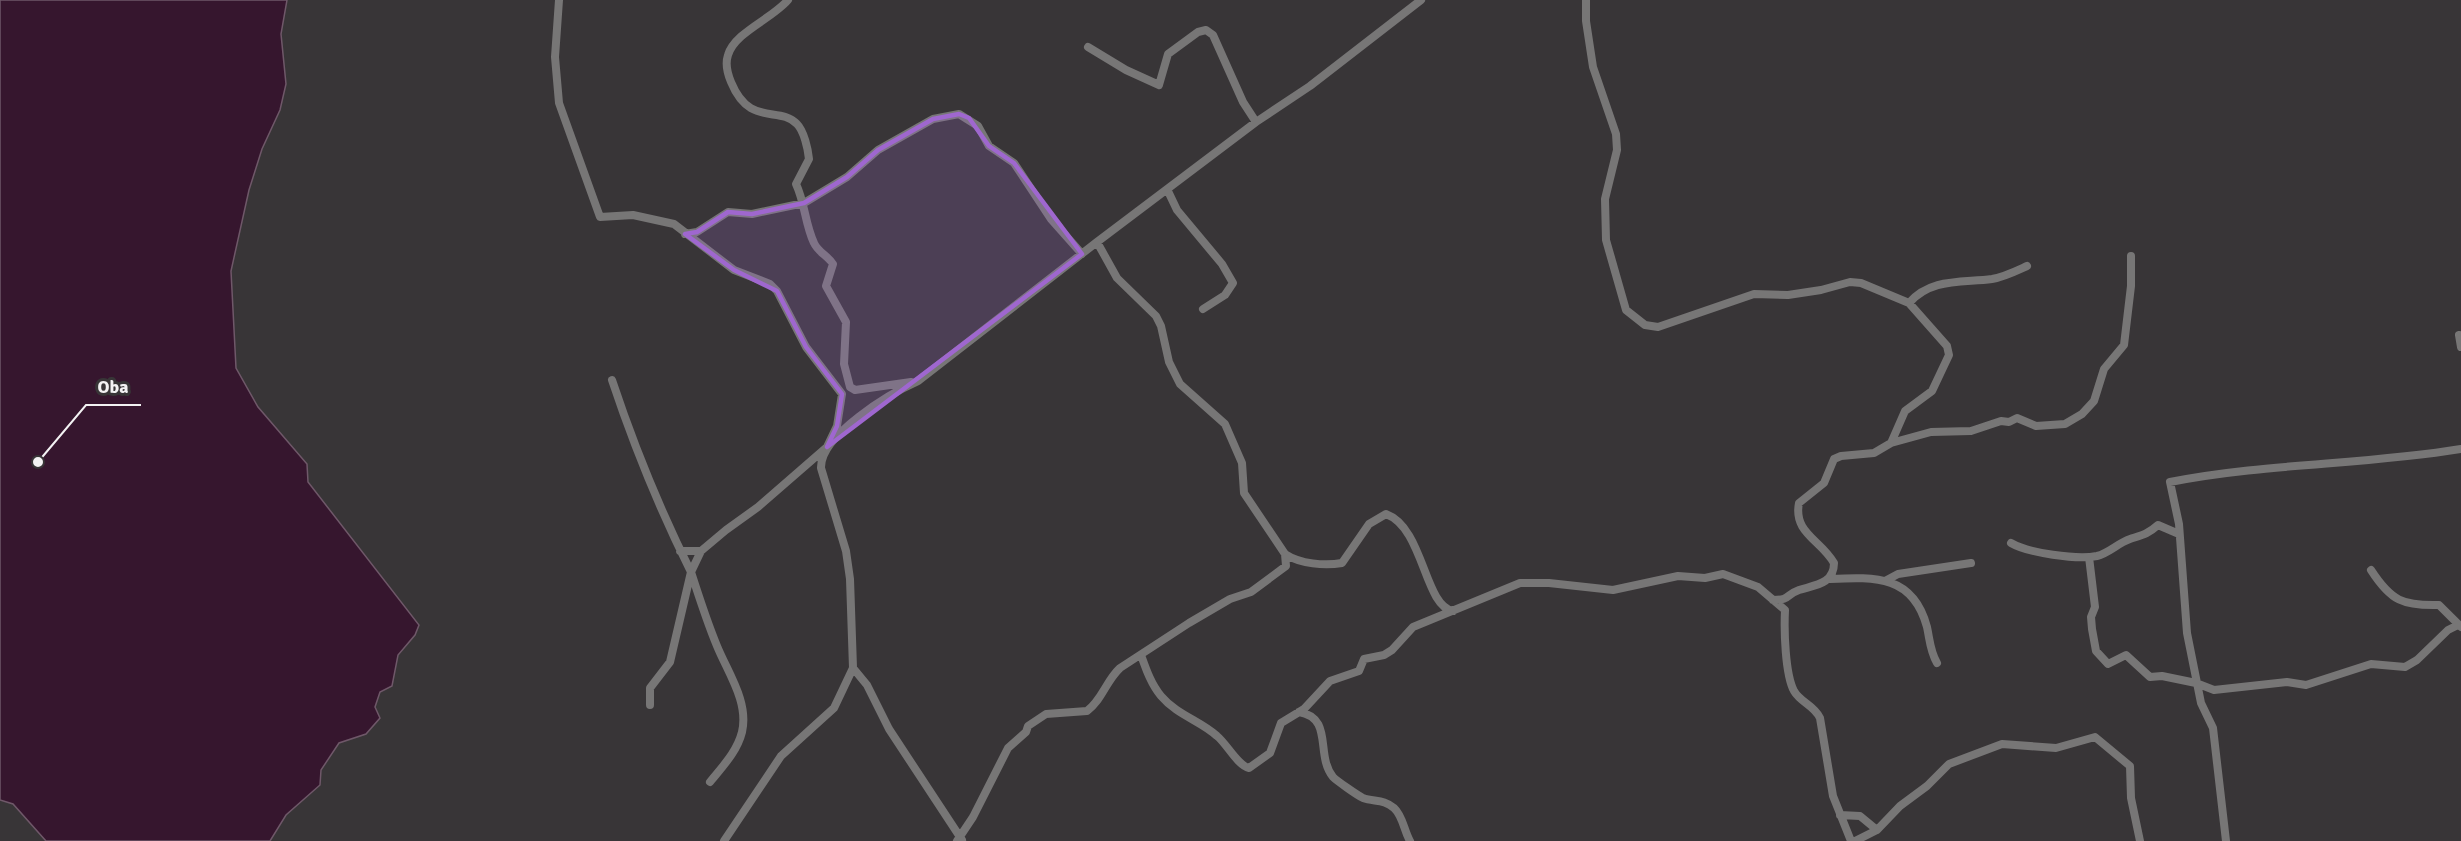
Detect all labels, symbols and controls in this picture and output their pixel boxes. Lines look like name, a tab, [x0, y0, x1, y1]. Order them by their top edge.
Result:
callout: Oba	[86, 369, 141, 405]
text: Oba	[98, 376, 128, 398]

